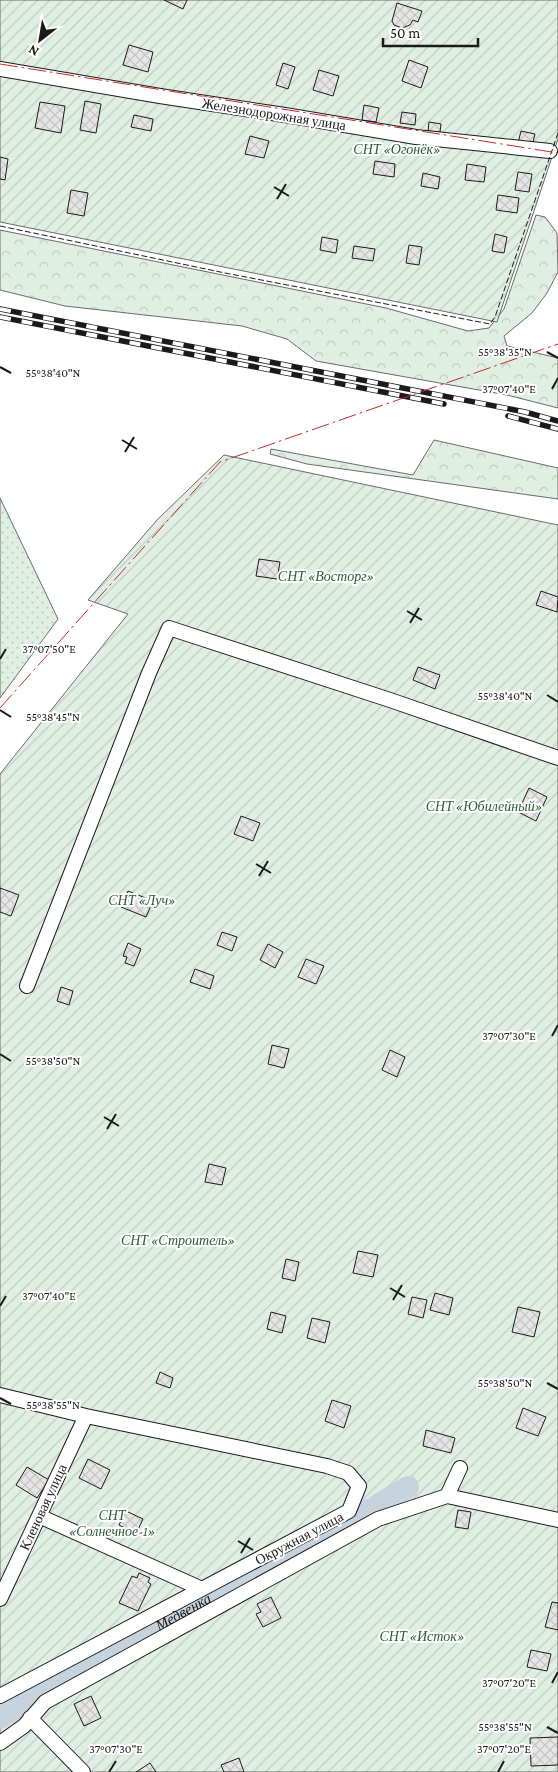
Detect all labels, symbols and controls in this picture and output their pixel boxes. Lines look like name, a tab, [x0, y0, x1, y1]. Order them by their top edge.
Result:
north arrow	[15, 15, 65, 65]
scale bar	[383, 15, 478, 47]
text: 50 m	[390, 25, 420, 41]
text: N	[25, 42, 42, 60]
street label: Железнодорожная улица	[201, 95, 348, 133]
park label: СНТ «Огонёк»	[353, 141, 441, 157]
text: 55°38'35"N	[478, 345, 532, 359]
text: 55°38'40"N	[25, 366, 81, 380]
text: 37°07'40"E	[482, 382, 536, 396]
park label: СНТ «Восторг»	[278, 568, 374, 584]
text: 37°07'50"E	[22, 642, 76, 656]
text: 55°38'40"N	[477, 689, 533, 703]
text: 55°38'45"N	[26, 710, 80, 724]
park label: СНТ «Юбилейный»	[426, 798, 542, 814]
park label: СНТ «Луч»	[108, 892, 176, 908]
text: 37°07'30"E	[482, 1029, 536, 1043]
text: 55°38'50"N	[26, 1054, 80, 1068]
park label: СНТ «Строитель»	[121, 1232, 235, 1248]
text: 37°07'40"E	[22, 1289, 76, 1303]
text: 55°38'50"N	[478, 1376, 532, 1390]
text: 55°38'55"N	[26, 1398, 80, 1412]
street label: Кленовая улица	[16, 1461, 70, 1553]
park label: СНТ «Солнечное-1»	[69, 1507, 155, 1539]
street label: Окружная улица	[252, 1508, 347, 1568]
water label: Медвенка	[152, 1590, 214, 1634]
park label: СНТ «Исток»	[379, 1628, 465, 1644]
text: 37°07'20"E	[482, 1676, 536, 1690]
text: 55°38'55"N	[478, 1720, 532, 1734]
text: 37°07'30"E	[89, 1742, 143, 1756]
text: 37°07'20"E	[477, 1742, 531, 1756]

